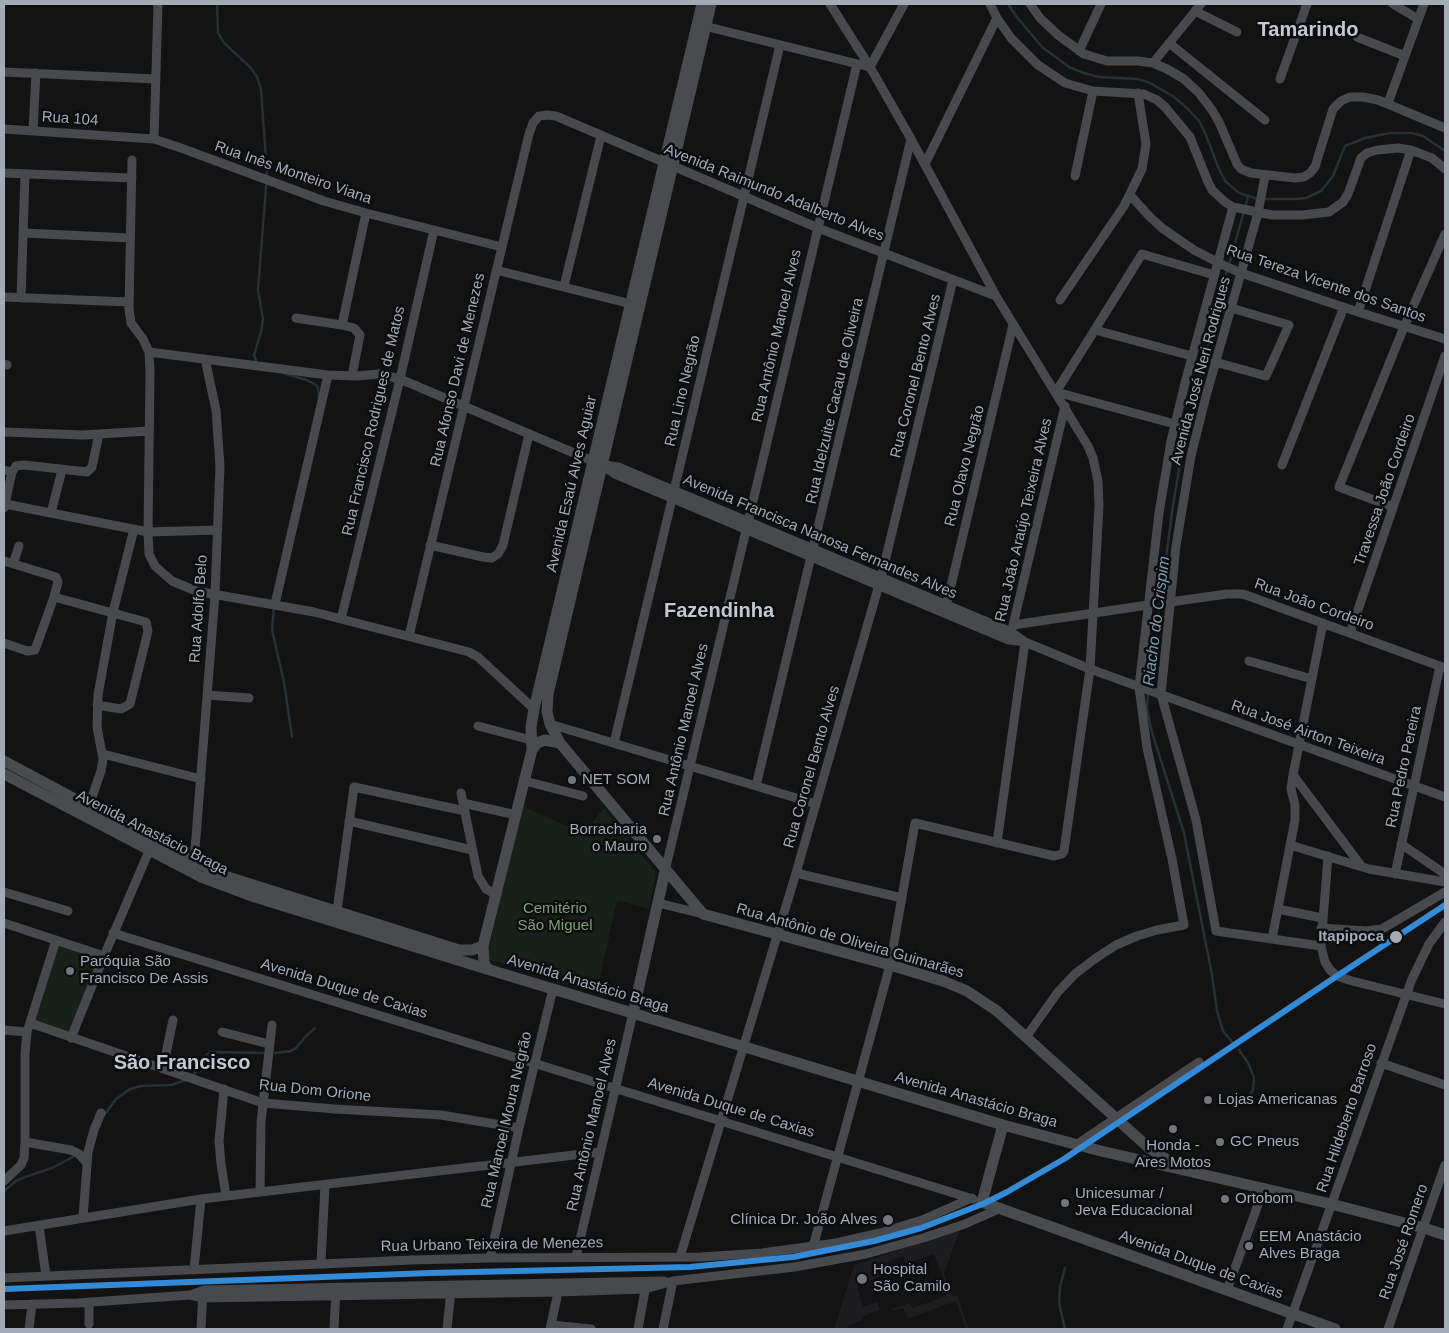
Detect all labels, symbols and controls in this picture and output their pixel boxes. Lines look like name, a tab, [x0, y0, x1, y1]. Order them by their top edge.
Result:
district label: Tamarindo	[1258, 18, 1358, 42]
street label: Rua 104	[41, 108, 99, 130]
street label: Rua Inês Monteiro Viana	[212, 138, 374, 208]
street label: Avenida Raimundo Adalberto Alves	[661, 141, 887, 245]
street label: Rua Tereza Vicente dos Santos	[1224, 241, 1428, 327]
street label: Rua Antônio Manoel Alves	[748, 248, 806, 424]
street label: Rua Afonso Davi de Menezes	[427, 271, 489, 469]
street label: Avenida José Neri Rodrigues	[1167, 275, 1235, 467]
street label: Rua Coronel Bento Alves	[887, 292, 945, 460]
street label: Rua Idelzuite Cacau de Oliveira	[803, 296, 867, 506]
street label: Rua Francisco Rodrigues de Matos	[339, 304, 409, 538]
street label: Rua Lino Negrão	[661, 334, 705, 448]
street label: Avenida Esaú Alves Aguiar	[543, 394, 601, 574]
street label: Rua Olavo Negrão	[941, 404, 989, 528]
street label: Travessa João Cordeiro	[1351, 412, 1419, 568]
street label: Rua João Araújo Teixeira Alves	[992, 416, 1056, 624]
street label: Avenida Francisca Nanosa Fernandes Alves	[680, 471, 960, 603]
street label: Rua Adolfo Belo	[186, 554, 212, 664]
water label: Riacho do Crispim	[1140, 555, 1174, 687]
street label: Rua João Cordeiro	[1252, 575, 1376, 635]
district label: Fazendinha	[664, 599, 774, 623]
street label: Rua Antônio Manoel Alves	[655, 642, 713, 818]
street label: Rua Coronel Bento Alves	[780, 684, 844, 850]
street label: Rua José Airton Teixeira	[1229, 697, 1387, 769]
street label: Rua Pedro Pereira	[1382, 704, 1426, 830]
place label: NET SOM	[582, 771, 650, 789]
marker: NET SOM	[566, 774, 578, 786]
street label: Avenida Anastácio Braga	[73, 787, 231, 879]
place label: Borracharia o Mauro	[569, 821, 647, 856]
marker: Borracharia o Mauro	[651, 833, 663, 845]
park label: Cemitério São Miguel	[517, 900, 593, 935]
street label: Rua Antônio de Oliveira Guimarães	[734, 900, 966, 982]
place label: Itapipoca	[1318, 928, 1384, 946]
marker: Itapipoca	[1388, 929, 1404, 945]
street label: Avenida Anastácio Braga	[505, 951, 671, 1017]
place label: Paróquia São Francisco De Assis	[80, 953, 208, 988]
street label: Avenida Duque de Caxias	[259, 955, 429, 1023]
marker: Paróquia São Francisco De Assis	[64, 965, 76, 977]
street label: Rua Manoel Moura Negrão	[478, 1030, 536, 1210]
street label: Rua Antônio Manoel Alves	[563, 1037, 621, 1213]
street label: Rua Hildeberto Barroso	[1313, 1041, 1381, 1195]
district label: São Francisco	[114, 1051, 250, 1075]
street label: Avenida Anastácio Braga	[893, 1068, 1059, 1132]
street label: Avenida Duque de Caxias	[646, 1074, 816, 1142]
street label: Rua Dom Orione	[258, 1076, 372, 1106]
place label: Lojas Americanas	[1218, 1091, 1337, 1109]
marker: Lojas Americanas	[1202, 1094, 1214, 1106]
marker: Honda - Ares Motos	[1167, 1123, 1179, 1135]
place label: GC Pneus	[1230, 1133, 1299, 1151]
marker: GC Pneus	[1214, 1136, 1226, 1148]
place label: Honda - Ares Motos	[1135, 1137, 1211, 1172]
street label: Rua José Romero	[1376, 1182, 1432, 1302]
place label: Unicesumar / Jeva Educacional	[1075, 1185, 1193, 1220]
place label: Ortobom	[1235, 1190, 1293, 1208]
marker: Ortobom	[1219, 1193, 1231, 1205]
marker: Unicesumar / Jeva Educacional	[1059, 1197, 1071, 1209]
place label: Clínica Dr. João Alves	[730, 1211, 877, 1229]
marker: Clínica Dr. João Alves	[881, 1213, 895, 1227]
street label: Avenida Duque de Caxias	[1117, 1227, 1285, 1303]
place label: EEM Anastácio Alves Braga	[1259, 1228, 1362, 1263]
street label: Rua Urbano Teixeira de Menezes	[381, 1234, 603, 1256]
marker: EEM Anastácio Alves Braga	[1243, 1240, 1255, 1252]
place label: Hospital São Camilo	[873, 1261, 951, 1296]
marker: Hospital São Camilo	[855, 1272, 869, 1286]

